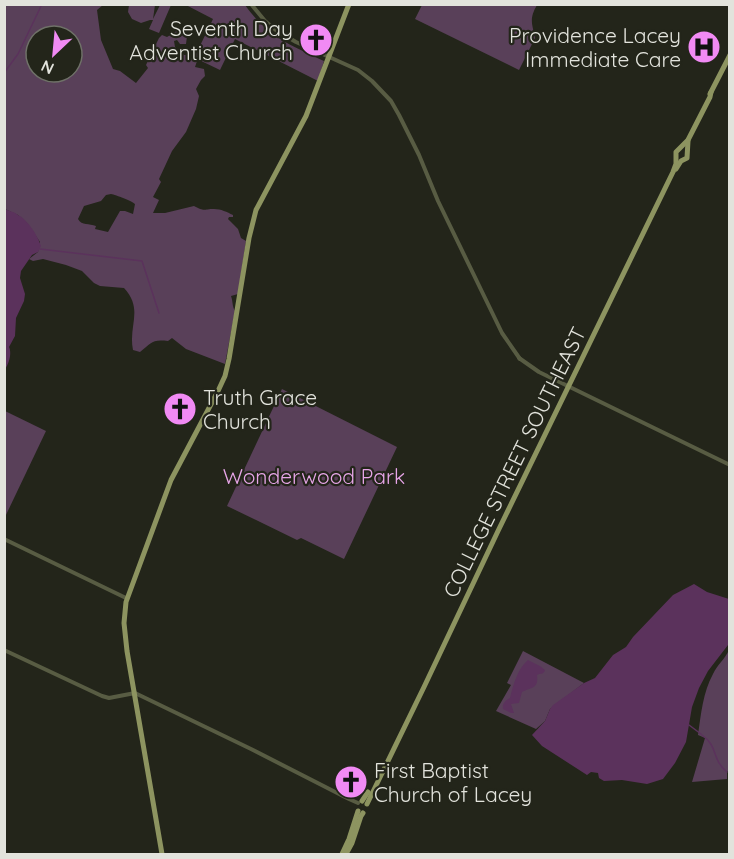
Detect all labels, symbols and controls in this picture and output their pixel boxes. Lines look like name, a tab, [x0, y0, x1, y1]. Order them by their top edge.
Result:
place label: Seventh Day Adventist Church	[129, 15, 293, 65]
church icon: Seventh Day Adventist Church	[298, 22, 334, 58]
place label: Providence Lacey Immediate Care	[509, 22, 681, 72]
north arrow	[24, 24, 84, 84]
hospital icon: Providence Lacey Immediate Care	[686, 29, 722, 65]
text: N	[38, 56, 57, 79]
street label: COLLEGE STREET SOUTHEAST	[437, 322, 591, 602]
place label: Truth Grace Church	[203, 384, 317, 434]
church icon: Truth Grace Church	[162, 391, 198, 427]
park label: Wonderwood Park	[223, 463, 405, 489]
place label: First Baptist Church of Lacey	[374, 757, 532, 807]
church icon: First Baptist Church of Lacey	[333, 764, 369, 800]

